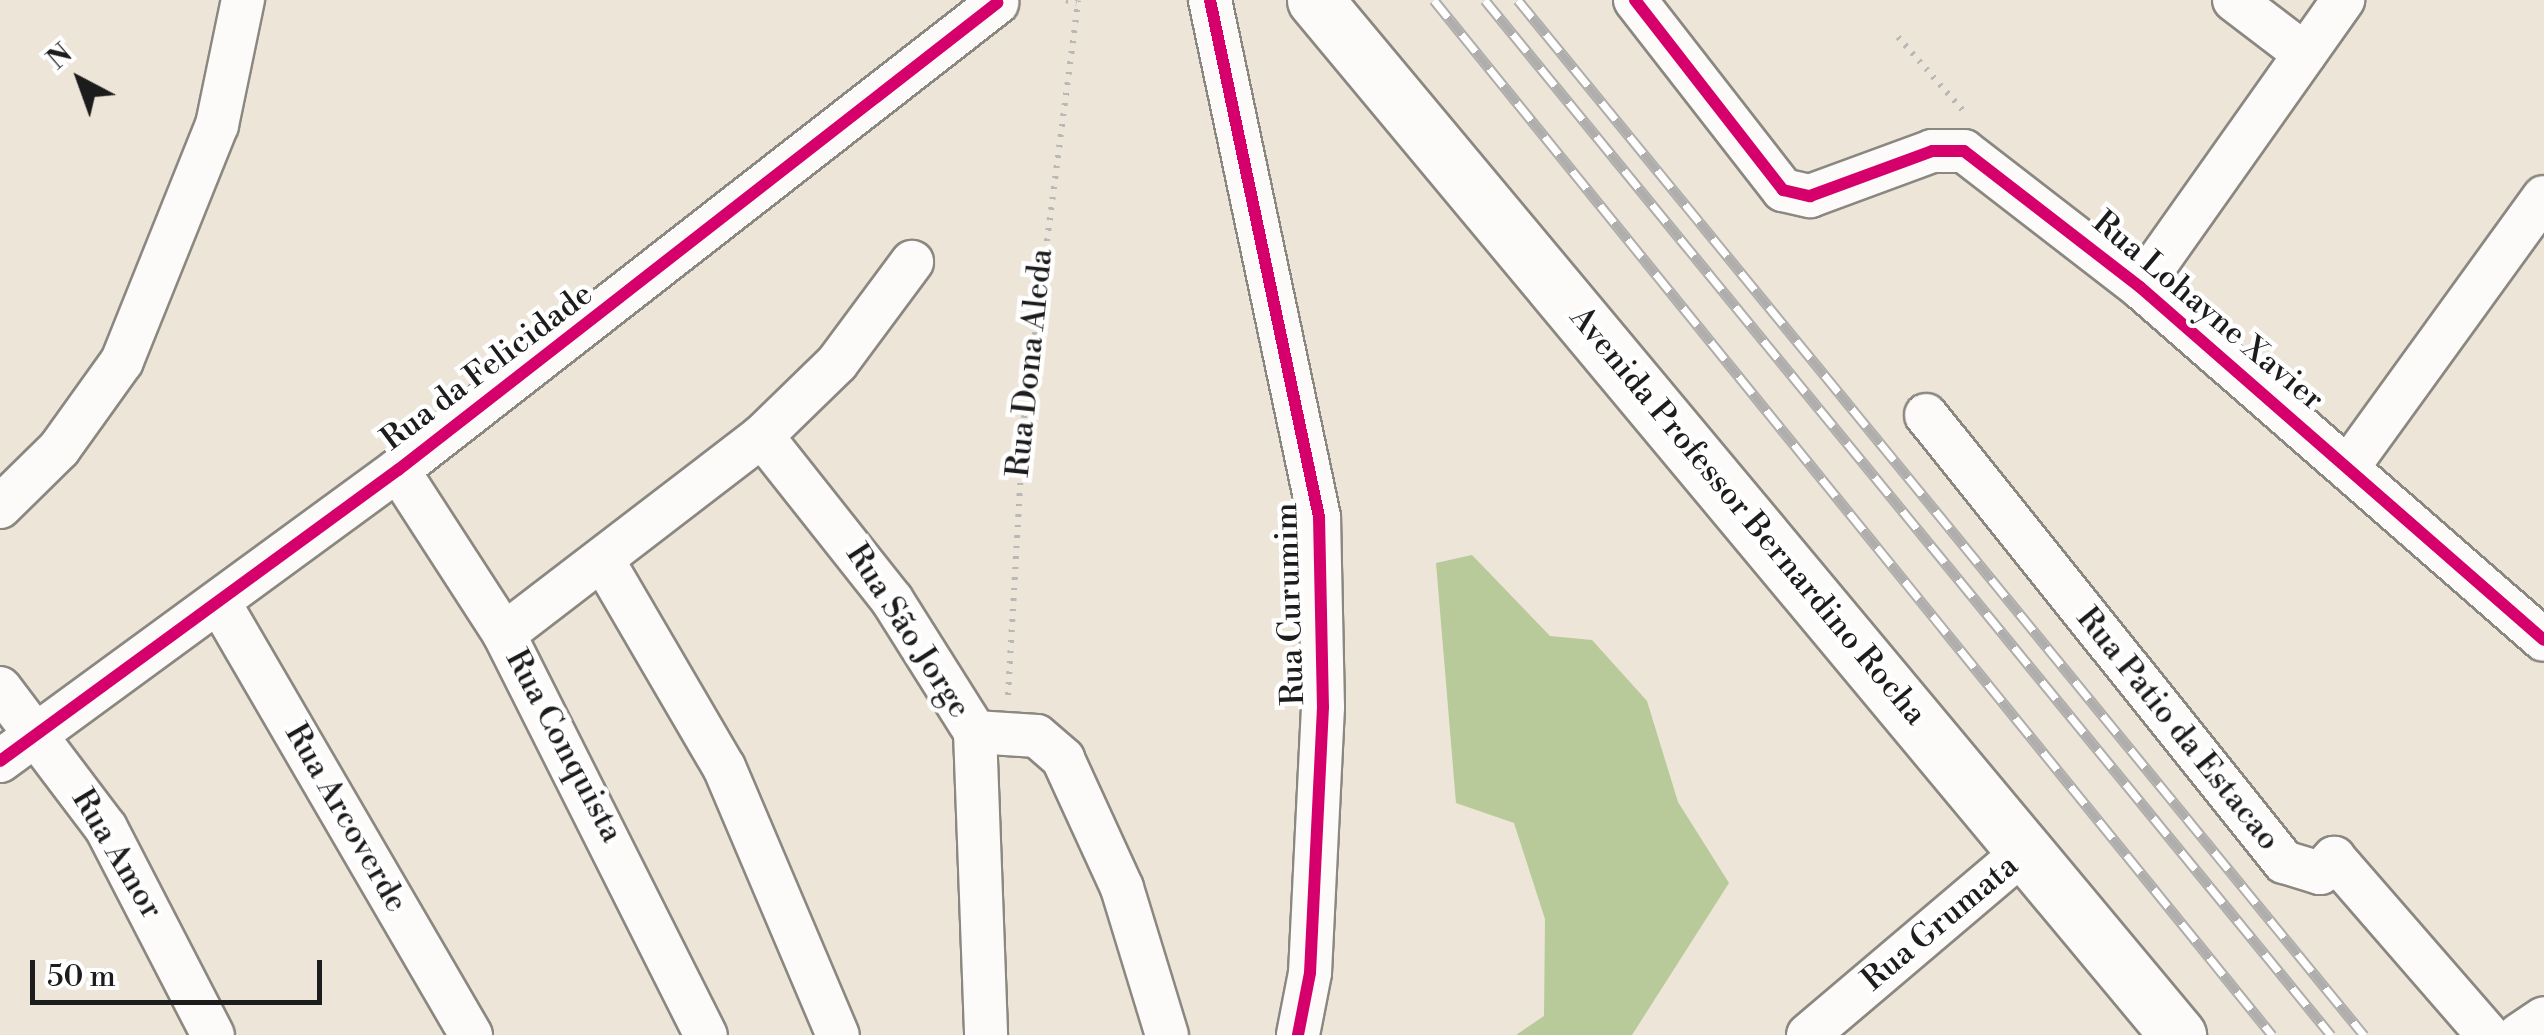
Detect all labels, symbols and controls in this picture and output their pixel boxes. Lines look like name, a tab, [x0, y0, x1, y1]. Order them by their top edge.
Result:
north arrow	[30, 30, 130, 130]
text: N	[40, 37, 80, 77]
street label: Rua Lohayne Xavier	[2085, 203, 2331, 419]
street label: Rua Dona Aleda	[999, 247, 1061, 479]
street label: Rua da Felicidade	[374, 275, 600, 459]
street label: Avenida Professor Bernardino Rocha	[1562, 299, 1934, 733]
street label: Rua Curumim	[1267, 502, 1313, 706]
street label: Rua São Jorge	[837, 537, 979, 725]
street label: Rua Patio da Estacao	[2068, 600, 2288, 858]
street label: Rua Conquista	[497, 643, 631, 849]
street label: Rua Arcoverde	[276, 717, 416, 919]
street label: Rua Amor	[63, 782, 171, 926]
street label: Rua Grumata	[1854, 847, 2026, 999]
scale bar	[35, 940, 328, 1002]
text: 50 m	[47, 958, 116, 996]

